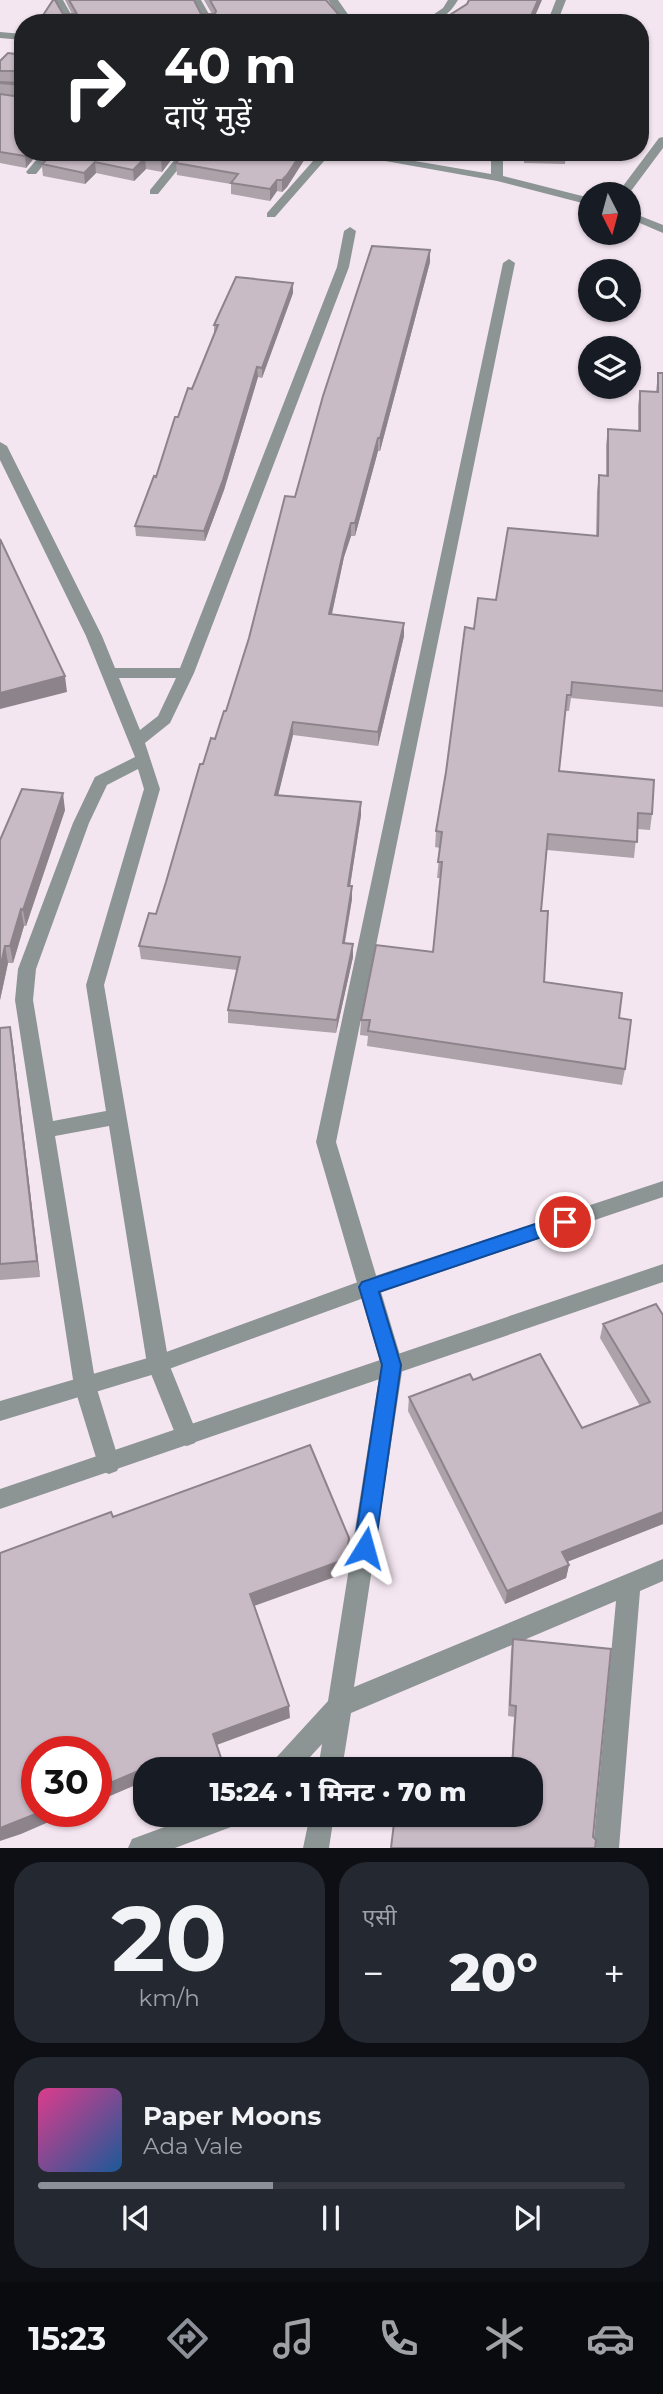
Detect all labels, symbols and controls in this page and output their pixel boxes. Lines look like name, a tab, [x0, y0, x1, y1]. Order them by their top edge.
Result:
text: 40 m	[164, 36, 296, 95]
icon: right	[49, 42, 140, 133]
text: दाएँ मुड़ें	[164, 96, 252, 135]
north arrow	[578, 182, 640, 245]
map controls	[578, 182, 641, 399]
button: search	[578, 259, 641, 322]
button: layers	[578, 336, 641, 399]
pin	[535, 1192, 595, 1252]
icon: arrive	[546, 1203, 584, 1241]
position arrow	[328, 1511, 402, 1585]
speed limit sign: 30	[21, 1736, 112, 1827]
text: 15:24 · 1 मिनट · 70 m	[210, 1776, 466, 1808]
text: 20	[112, 1883, 227, 1994]
text: एसी	[363, 1903, 397, 1931]
text: 20°	[450, 1941, 538, 2004]
text: −	[363, 1950, 384, 1997]
text: +	[603, 1950, 625, 1997]
text: km/h	[139, 1984, 200, 2012]
text: Paper Moons	[143, 2100, 321, 2132]
text: Ada Vale	[143, 2132, 243, 2160]
icon: previous	[117, 2199, 155, 2237]
icon: pause	[312, 2199, 350, 2237]
icon: next	[508, 2199, 546, 2237]
icon: directions	[163, 2314, 212, 2363]
icon: music	[269, 2314, 318, 2363]
icon: phone	[374, 2314, 423, 2363]
icon: climate	[480, 2314, 529, 2363]
icon: car	[586, 2314, 635, 2363]
text: 15:23	[28, 2319, 106, 2358]

